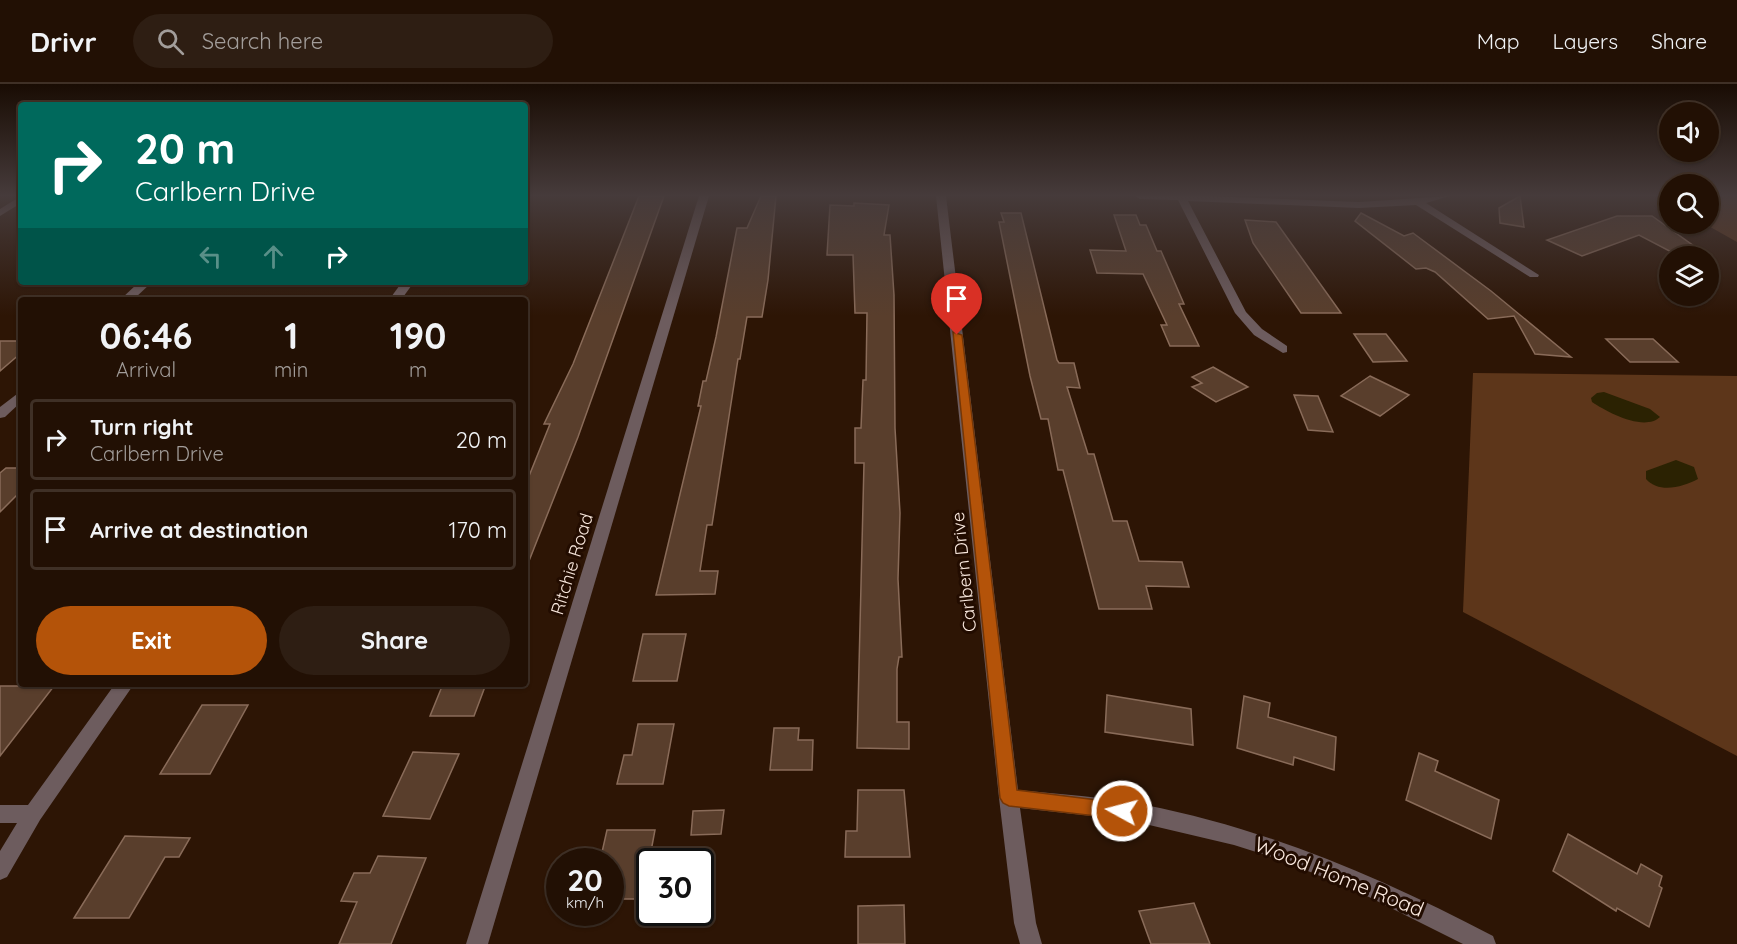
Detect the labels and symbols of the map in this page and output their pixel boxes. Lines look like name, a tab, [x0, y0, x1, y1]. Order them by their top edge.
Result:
pin	[931, 273, 982, 335]
street label: Ritchie Road	[545, 510, 598, 617]
street label: Carlbern Drive	[946, 511, 981, 633]
position arrow	[1090, 779, 1154, 843]
street label: Wood Home Road	[1251, 830, 1428, 922]
speed limit sign: 30	[636, 848, 714, 926]

